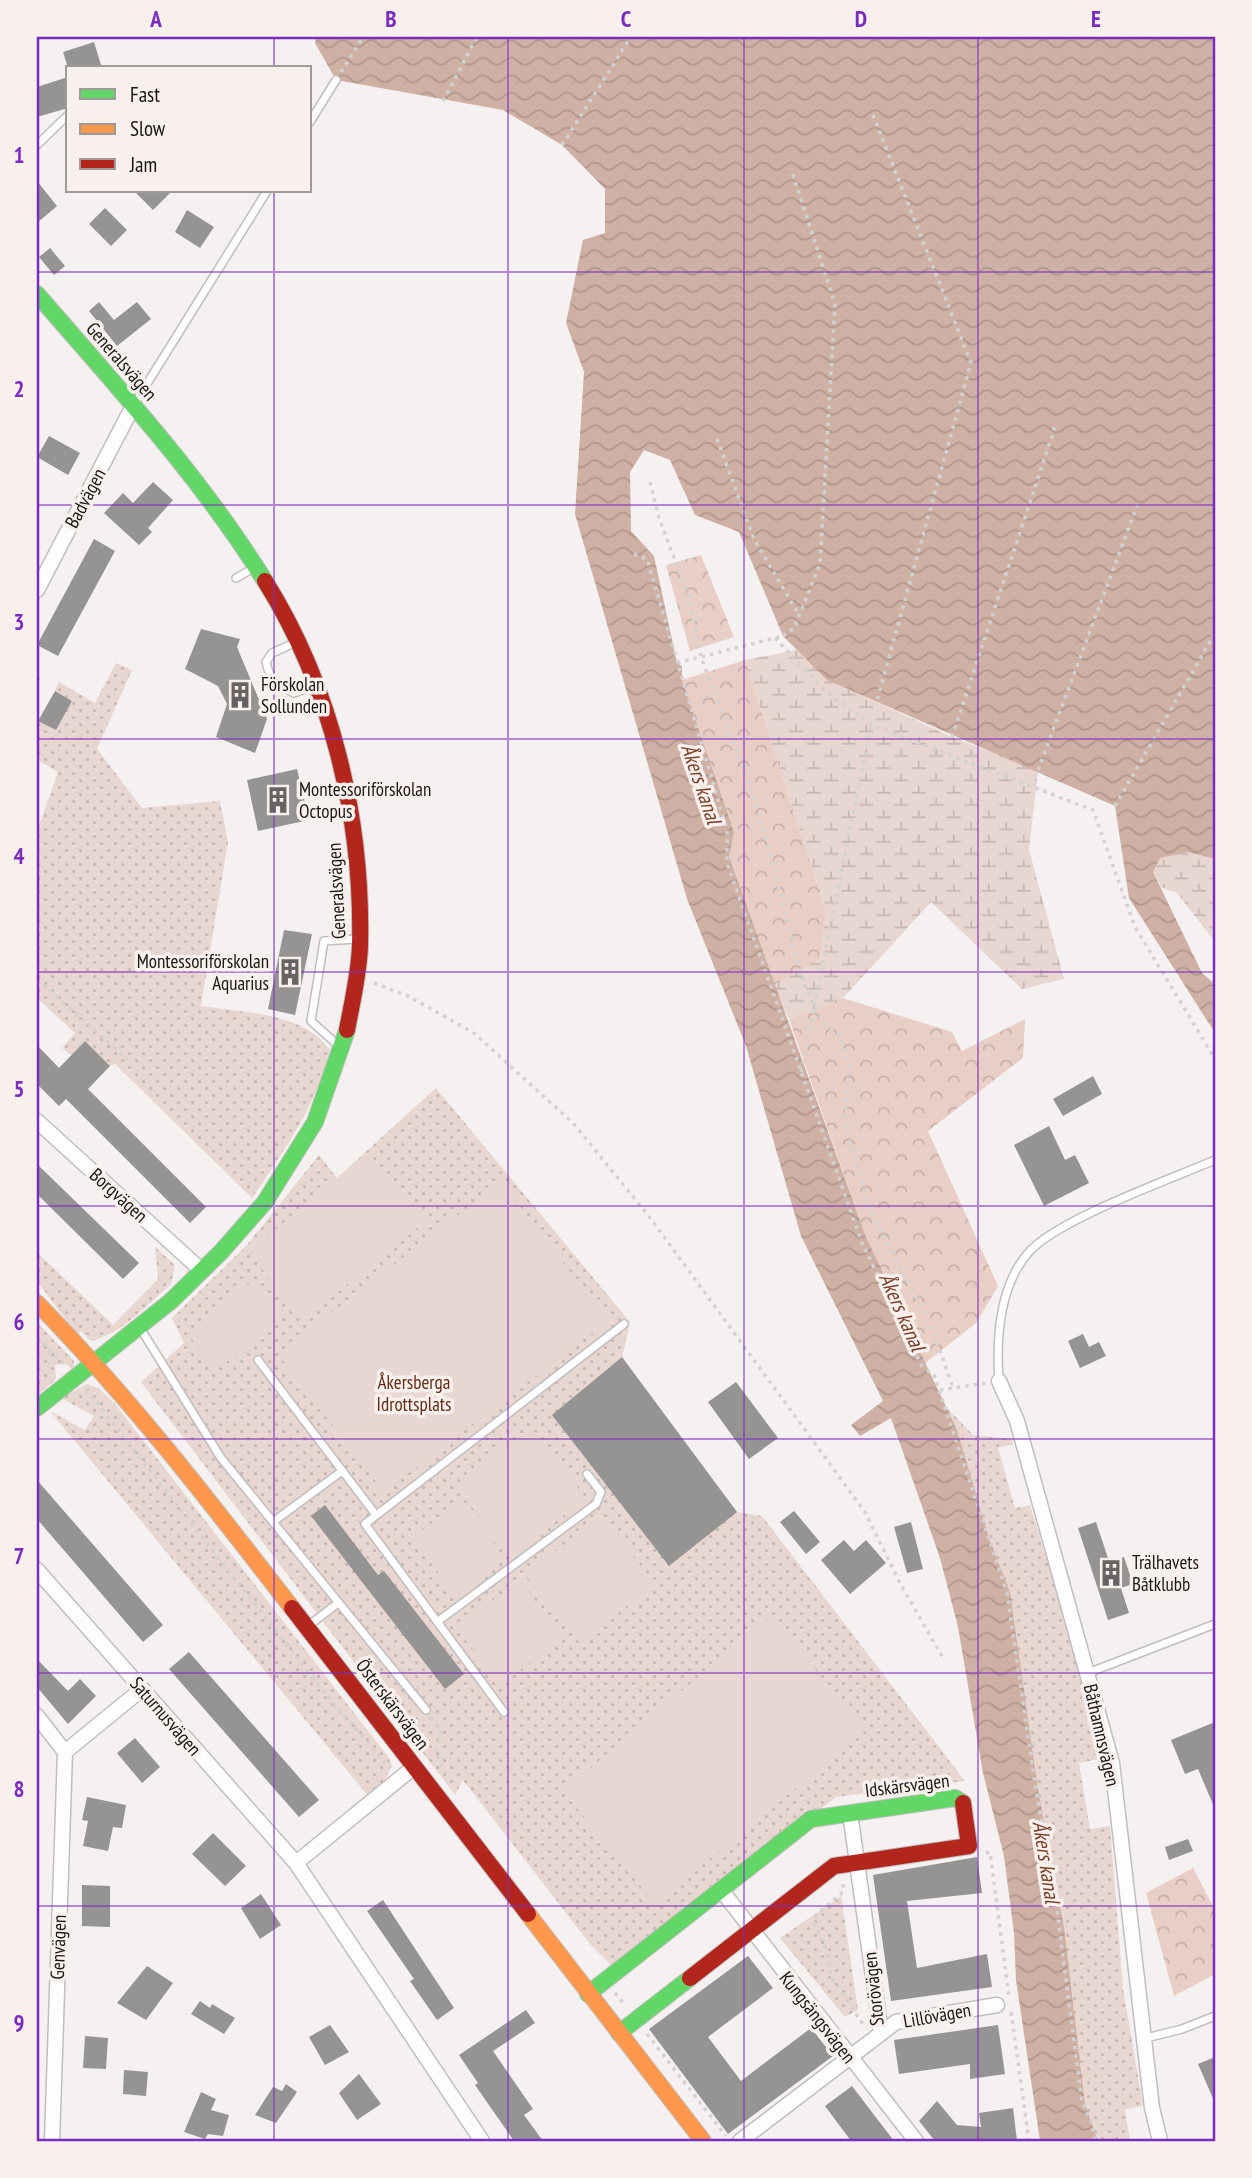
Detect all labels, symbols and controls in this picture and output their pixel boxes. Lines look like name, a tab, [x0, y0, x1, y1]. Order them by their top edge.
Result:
text: A	[149, 4, 162, 33]
text: B	[385, 4, 397, 33]
text: C	[621, 4, 632, 33]
text: D	[855, 4, 867, 33]
text: E	[1091, 4, 1101, 33]
legend	[66, 66, 312, 192]
text: Fast	[130, 81, 160, 108]
text: Slow	[130, 115, 166, 142]
text: 1	[14, 140, 25, 169]
text: Jam	[129, 151, 157, 178]
street label: Generalsvägen	[81, 317, 163, 405]
text: 2	[14, 374, 25, 403]
street label: Badvägen	[59, 464, 111, 532]
text: 3	[14, 607, 25, 636]
place label: Förskolan Sollunden	[261, 672, 327, 718]
building icon: Förskolan Sollunden	[225, 680, 255, 710]
water label: Åkers kanal	[675, 740, 728, 829]
place label: Montessoriförskolan Octopus	[299, 777, 431, 823]
building icon: Montessoriförskolan Octopus	[263, 785, 293, 815]
text: 4	[14, 841, 25, 870]
street label: Generalsvägen	[321, 842, 351, 940]
place label: Montessoriförskolan Aquarius	[137, 949, 269, 995]
building icon: Montessoriförskolan Aquarius	[275, 957, 305, 987]
text: 5	[14, 1074, 25, 1103]
street label: Borgvägen	[85, 1163, 153, 1227]
water label: Åkers kanal	[873, 1268, 933, 1357]
text: 6	[14, 1307, 25, 1336]
park label: Åkersberga Idrottsplats	[377, 1370, 451, 1416]
text: 7	[14, 1541, 25, 1570]
place label: Trälhavets Båtklubb	[1132, 1550, 1199, 1596]
building icon: Trälhavets Båtklubb	[1096, 1558, 1126, 1588]
street label: Österskärsvägen	[351, 1654, 435, 1754]
street label: Saturnusvägen	[125, 1672, 207, 1760]
street label: Båthamnsvägen	[1079, 1682, 1125, 1788]
street label: Idskärsvägen	[863, 1768, 951, 1802]
text: 8	[14, 1774, 25, 1803]
water label: Åkers kanal	[1027, 1819, 1067, 1907]
street label: Genvägen	[45, 1914, 71, 1980]
street label: Storövägen	[857, 1951, 889, 2027]
street label: Kungsängsvägen	[775, 1966, 861, 2068]
street label: Lillövägen	[901, 1997, 973, 2033]
text: 9	[14, 2008, 25, 2037]

